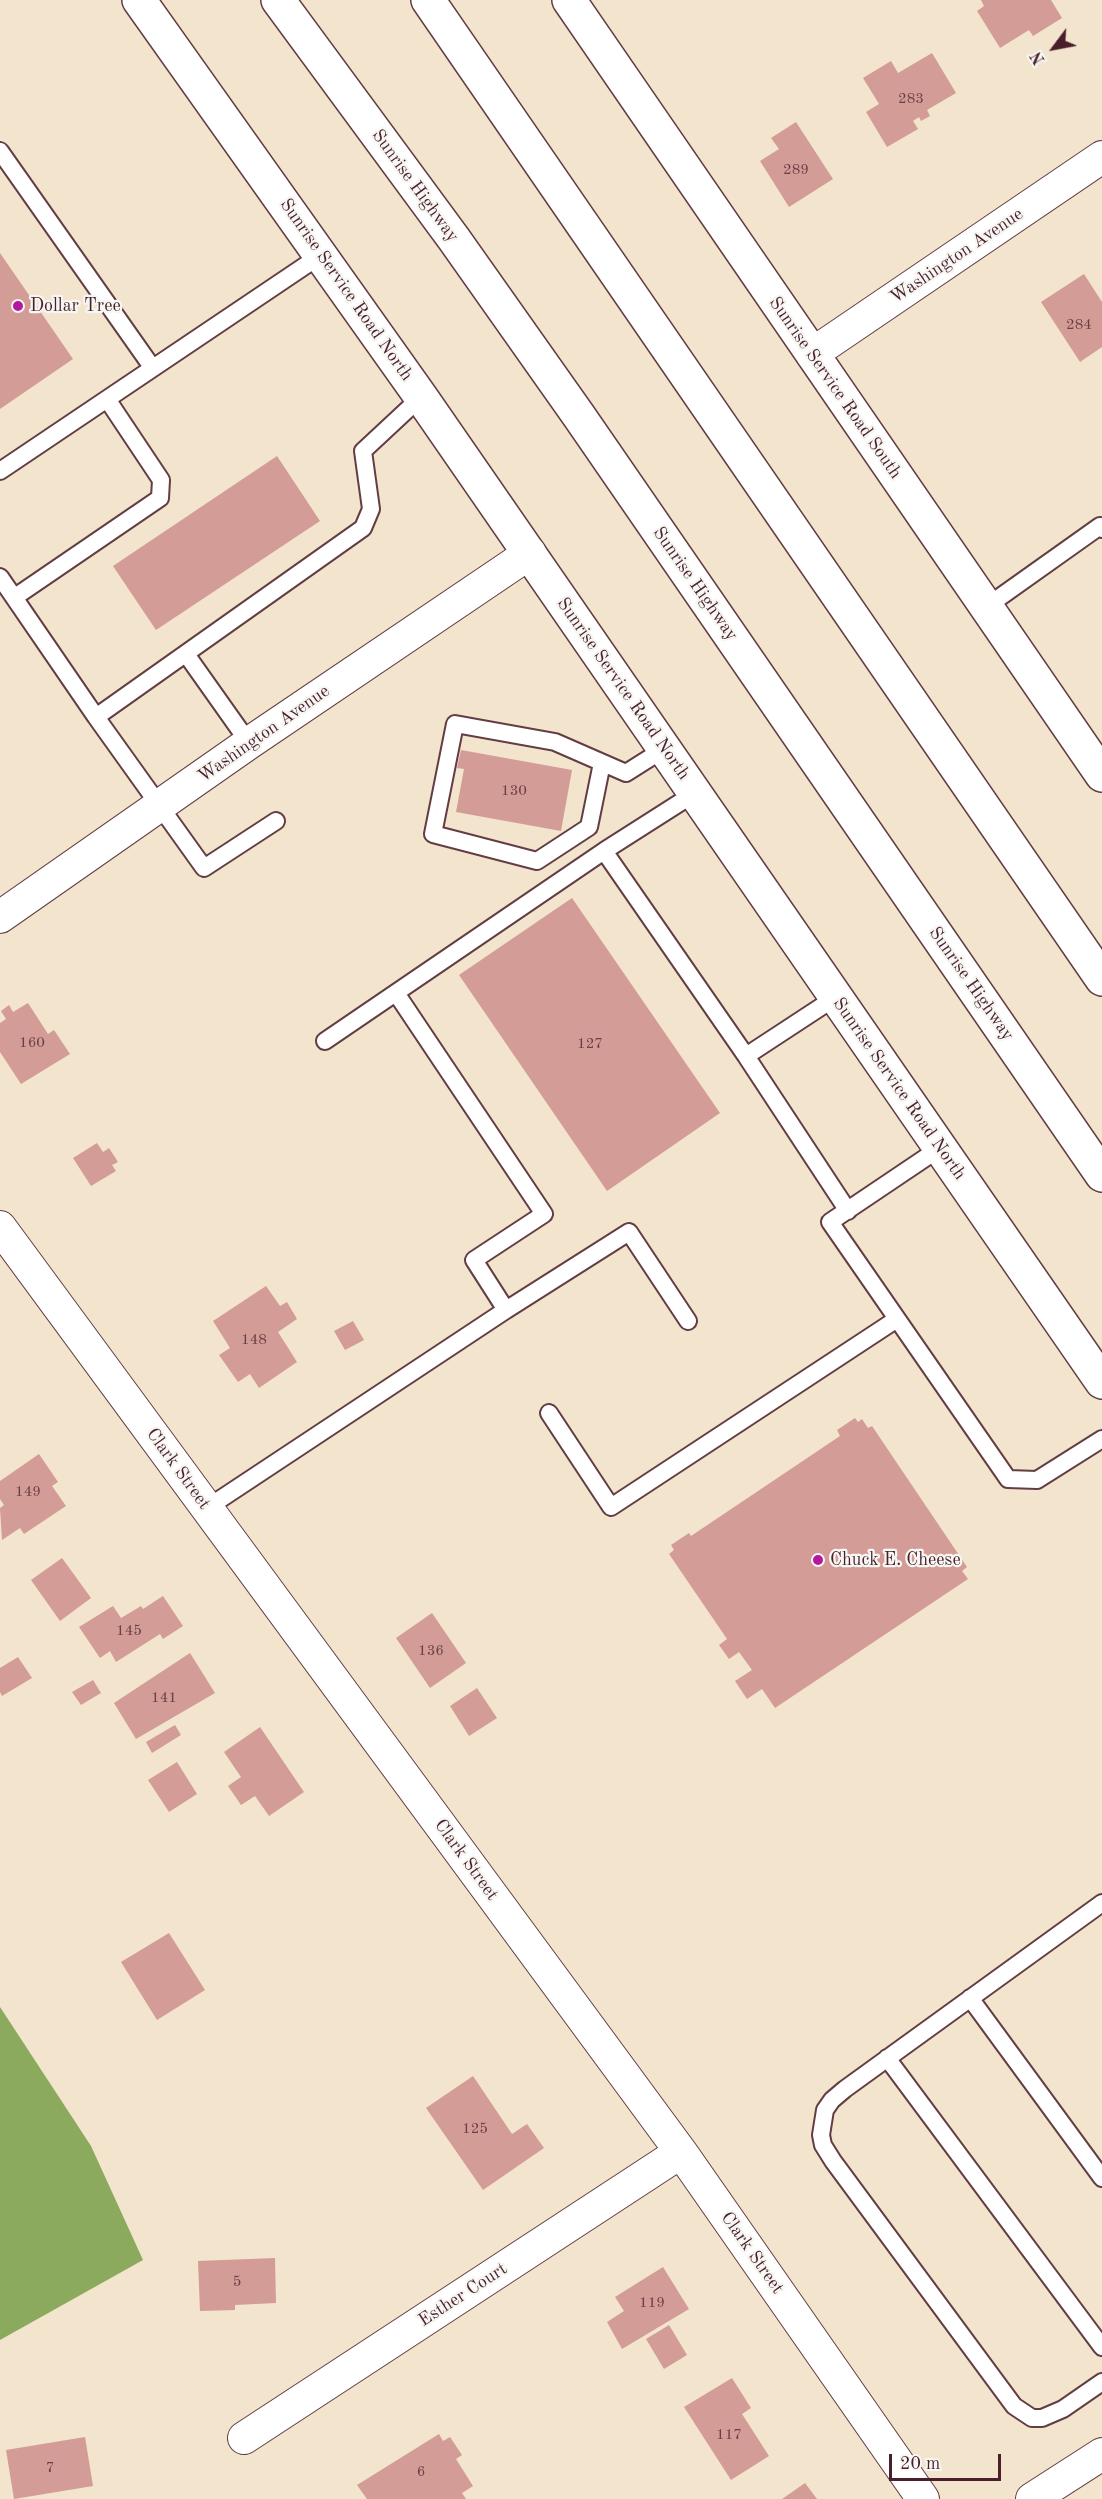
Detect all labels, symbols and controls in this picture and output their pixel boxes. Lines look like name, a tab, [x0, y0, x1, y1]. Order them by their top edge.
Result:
north arrow	[1024, 18, 1084, 78]
text: N	[1029, 48, 1049, 67]
house number: 283	[898, 90, 924, 108]
street label: Sunrise Highway	[367, 125, 463, 247]
house number: 289	[783, 161, 809, 179]
street label: Sunrise Service Road North	[275, 195, 417, 385]
street label: Washington Avenue	[886, 204, 1028, 308]
street label: Sunrise Service Road South	[764, 293, 906, 483]
place label: Dollar Tree	[30, 295, 121, 317]
marker: Dollar Tree	[11, 299, 25, 313]
house number: 284	[1066, 316, 1092, 334]
street label: Sunrise Highway	[648, 523, 742, 645]
street label: Sunrise Service Road North	[552, 594, 694, 784]
street label: Washington Avenue	[194, 680, 334, 788]
house number: 130	[501, 782, 527, 800]
street label: Sunrise Highway	[924, 923, 1018, 1045]
street label: Sunrise Service Road North	[828, 994, 970, 1184]
house number: 160	[19, 1034, 45, 1052]
house number: 127	[577, 1035, 603, 1053]
house number: 148	[241, 1331, 267, 1349]
street label: Clark Street	[141, 1424, 215, 1514]
house number: 149	[15, 1483, 41, 1501]
place label: Chuck E. Cheese	[830, 1549, 961, 1571]
marker: Chuck E. Cheese	[811, 1553, 825, 1567]
house number: 145	[116, 1622, 142, 1640]
house number: 136	[418, 1642, 444, 1660]
house number: 141	[151, 1689, 177, 1707]
street label: Clark Street	[429, 1815, 503, 1905]
house number: 125	[462, 2120, 488, 2138]
street label: Clark Street	[716, 2208, 788, 2298]
street label: Esther Court	[415, 2258, 511, 2332]
house number: 5	[233, 2273, 241, 2291]
house number: 119	[639, 2294, 665, 2312]
house number: 117	[716, 2426, 742, 2444]
scale bar	[892, 2442, 1004, 2480]
text: 20 m	[900, 2455, 940, 2473]
house number: 7	[46, 2459, 54, 2477]
house number: 6	[417, 2463, 425, 2481]

